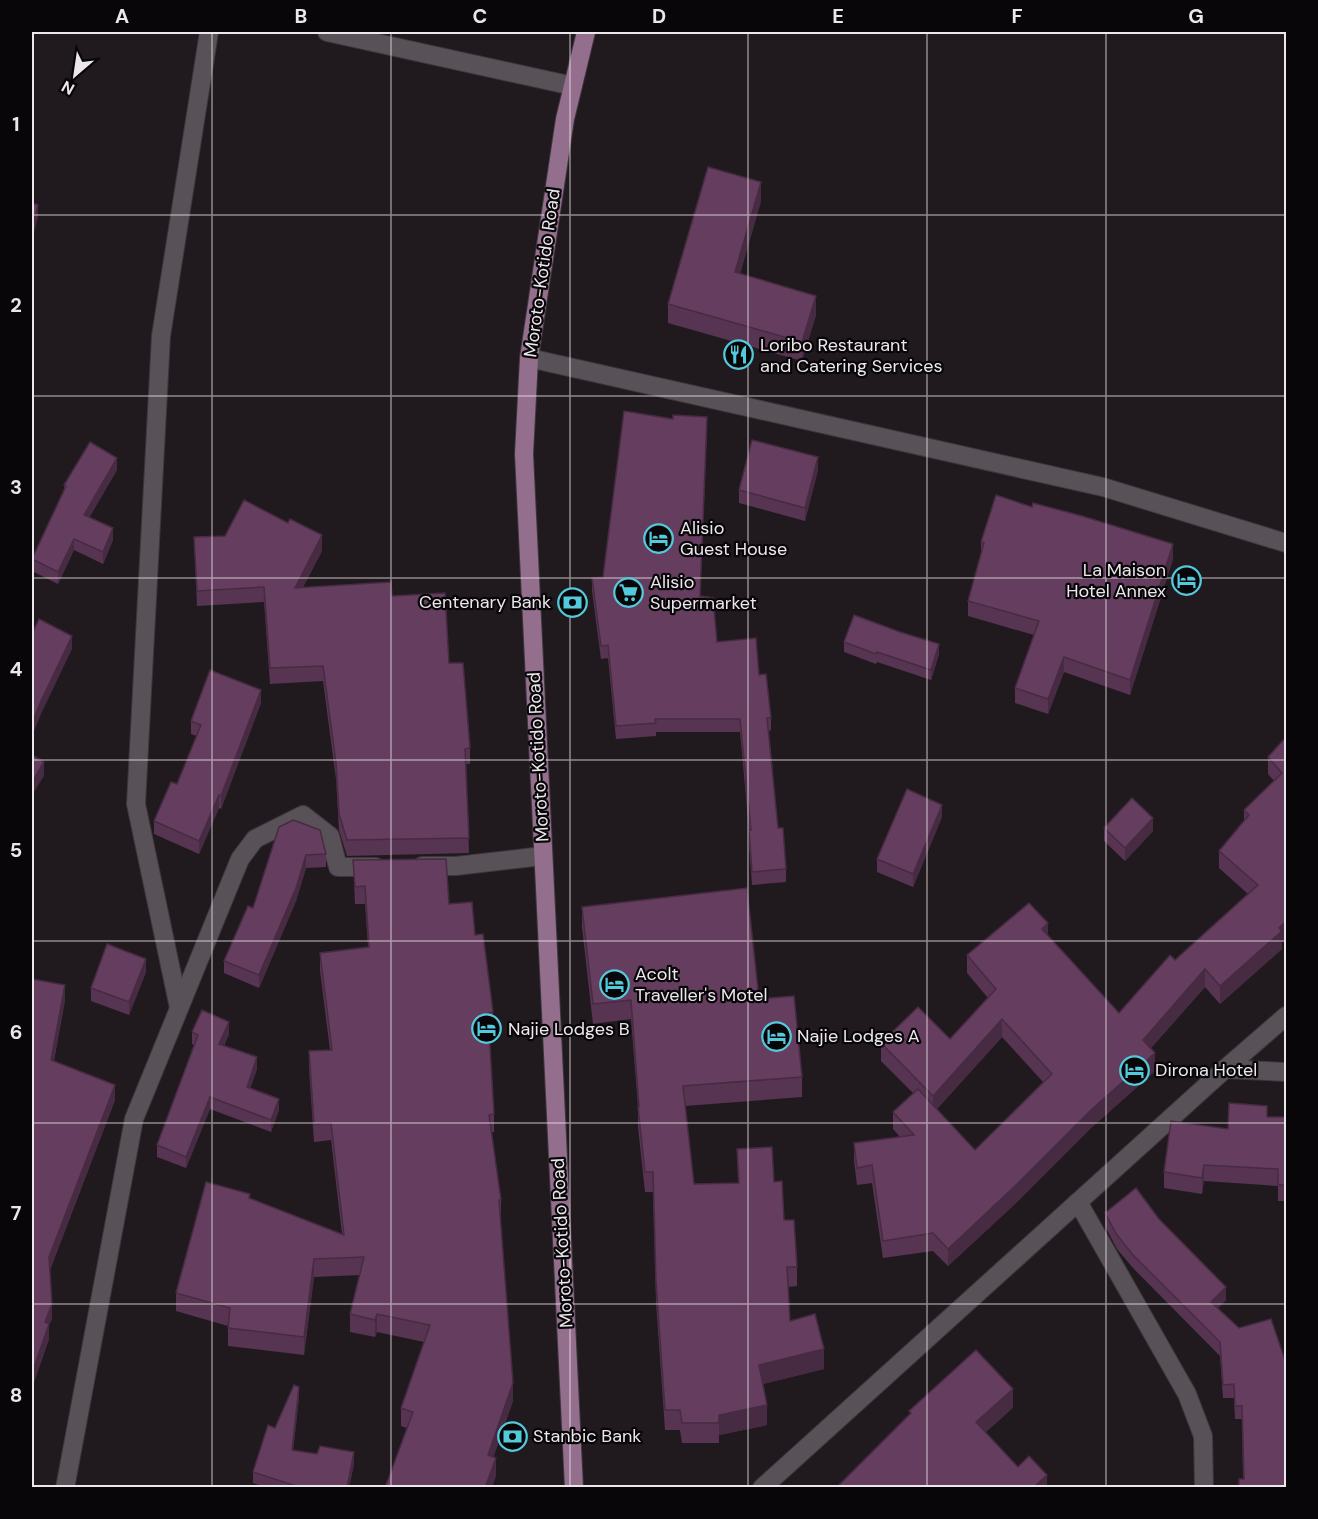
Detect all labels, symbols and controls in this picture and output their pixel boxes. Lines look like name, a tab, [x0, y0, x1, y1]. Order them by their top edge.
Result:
text: A	[115, 3, 129, 29]
text: B	[295, 3, 307, 29]
text: C	[473, 3, 487, 29]
text: D	[652, 3, 666, 29]
text: E	[832, 3, 844, 29]
text: F	[1011, 3, 1023, 29]
text: G	[1188, 3, 1204, 29]
north arrow	[45, 45, 105, 105]
text: N	[58, 76, 78, 100]
text: 1	[12, 111, 20, 137]
street label: Moroto-Kotido Road	[518, 187, 566, 359]
text: 2	[10, 292, 22, 318]
place label: Loribo Restaurant and Catering Services	[760, 333, 943, 378]
restaurant icon: Loribo Restaurant and Catering Services	[723, 339, 755, 371]
text: 3	[10, 474, 22, 500]
place label: Alisio Guest House	[680, 516, 787, 561]
hotel icon: Alisio Guest House	[643, 522, 675, 554]
place label: La Maison Hotel Annex	[1066, 558, 1166, 603]
hotel icon: La Maison Hotel Annex	[1171, 564, 1203, 596]
place label: Alisio Supermarket	[650, 570, 757, 615]
supermarket icon: Alisio Supermarket	[613, 576, 645, 608]
bank icon: Centenary Bank	[556, 586, 588, 618]
place label: Centenary Bank	[419, 590, 551, 614]
text: 4	[10, 656, 23, 682]
street label: Moroto-Kotido Road	[522, 672, 554, 842]
text: 5	[10, 837, 22, 863]
place label: Acolt Traveller's Motel	[635, 962, 768, 1007]
hotel icon: Acolt Traveller's Motel	[598, 968, 630, 1000]
hotel icon: Najie Lodges B	[471, 1013, 503, 1045]
place label: Najie Lodges B	[508, 1017, 630, 1041]
text: 6	[10, 1019, 22, 1045]
hotel icon: Najie Lodges A	[760, 1020, 792, 1052]
place label: Najie Lodges A	[797, 1024, 920, 1048]
hotel icon: Dirona Hotel	[1118, 1054, 1150, 1086]
place label: Dirona Hotel	[1155, 1058, 1257, 1082]
street label: Moroto-Kotido Road	[546, 1158, 578, 1328]
text: 7	[11, 1200, 22, 1226]
text: 8	[10, 1382, 22, 1408]
bank icon: Stanbic Bank	[496, 1420, 528, 1452]
place label: Stanbic Bank	[533, 1424, 641, 1448]

